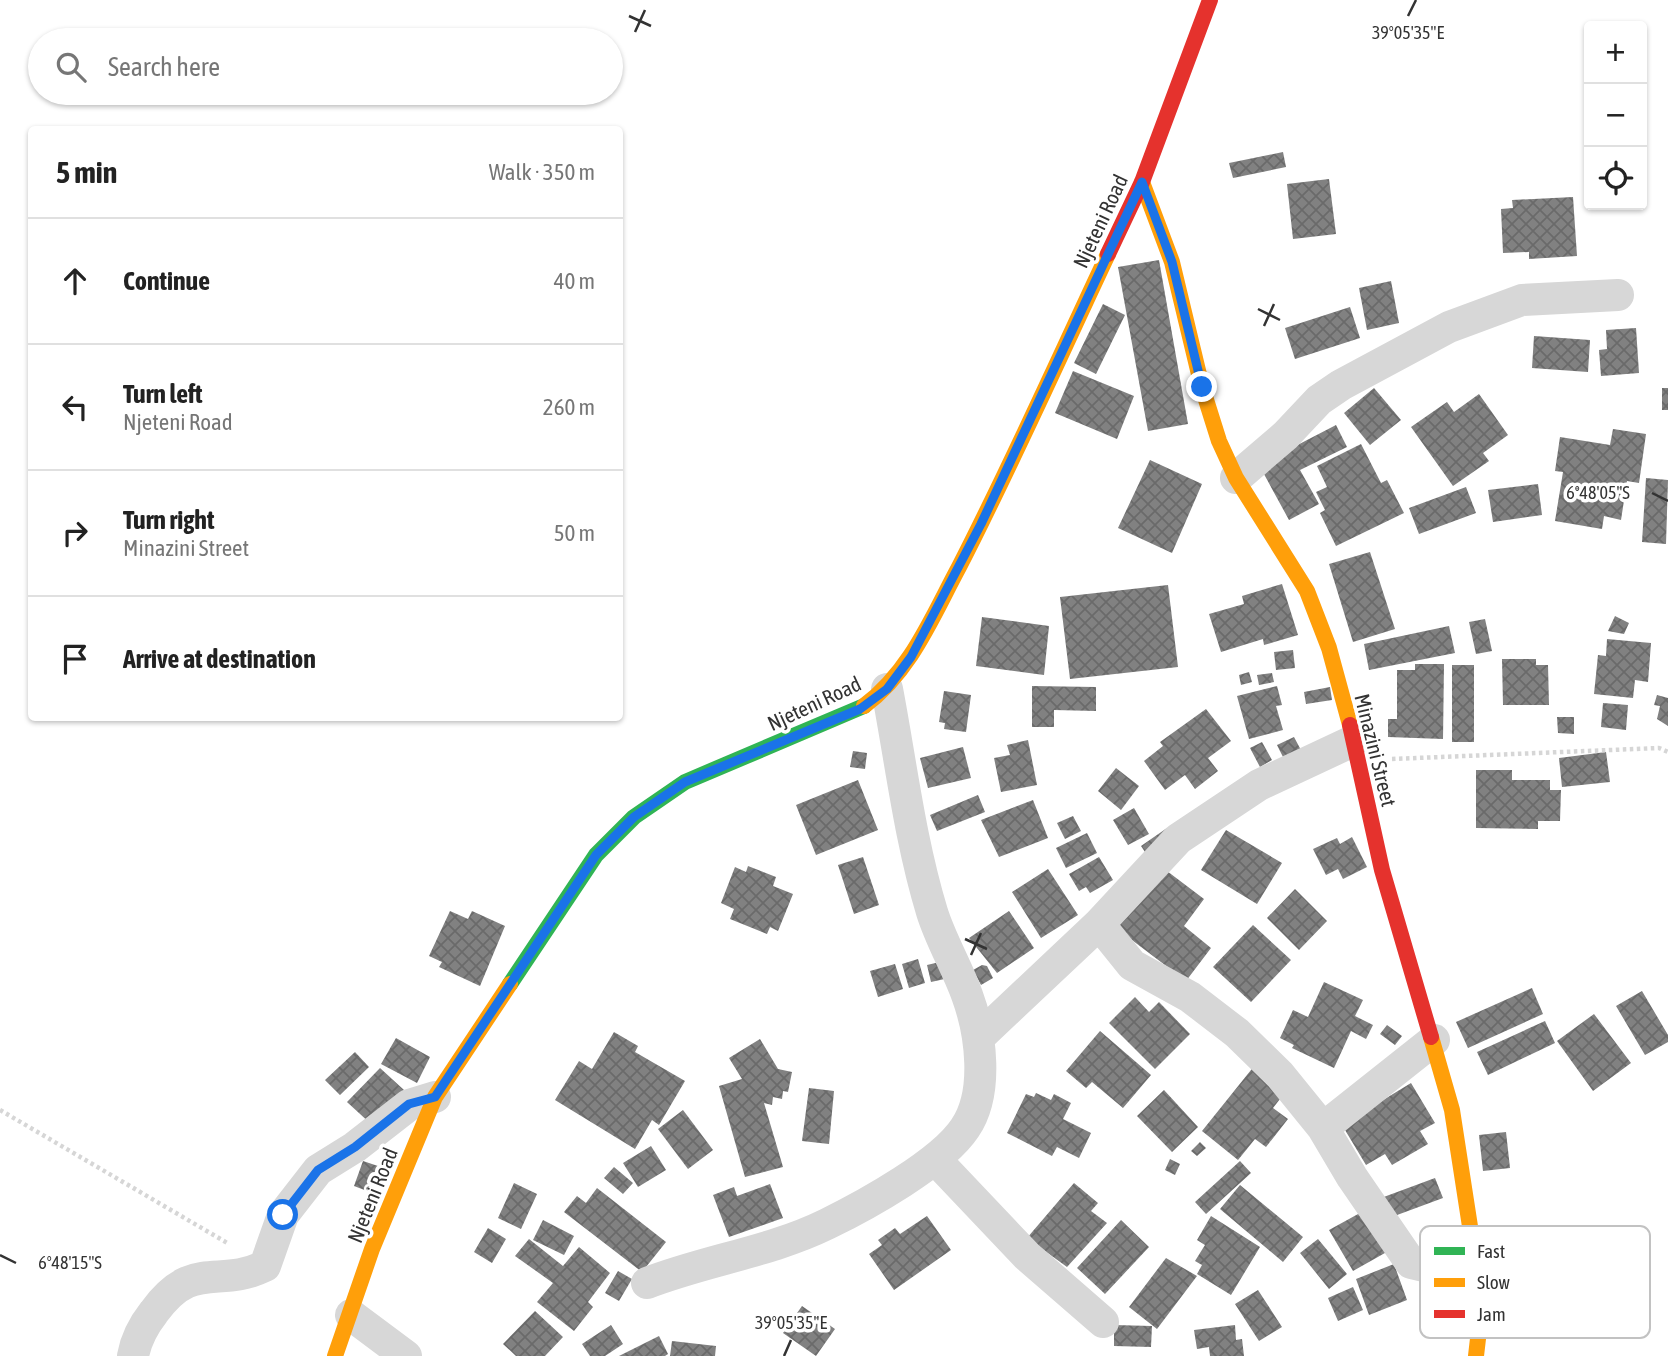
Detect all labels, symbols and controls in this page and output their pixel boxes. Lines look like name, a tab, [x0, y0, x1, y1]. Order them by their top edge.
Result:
map controls	[1584, 21, 1647, 210]
button: +	[1584, 21, 1647, 84]
text: 39°05'35"E	[1372, 22, 1444, 43]
search box	[28, 28, 623, 105]
icon: search	[52, 48, 90, 86]
text: Search here	[108, 52, 220, 82]
button: −	[1584, 84, 1647, 147]
button: locate	[1584, 147, 1647, 210]
text: 5 min	[56, 155, 117, 189]
text: Walk · 350 m	[489, 159, 595, 185]
street label: Njeteni Road	[1068, 171, 1132, 271]
icon: ahead	[56, 262, 94, 300]
text: Continue	[123, 266, 210, 296]
text: 40 m	[554, 268, 595, 294]
route end	[1186, 371, 1217, 402]
text: Turn left	[123, 379, 203, 409]
icon: left	[56, 388, 94, 426]
text: 260 m	[543, 394, 595, 420]
text: Njeteni Road	[123, 409, 233, 435]
text: 6°48'05"S	[1566, 482, 1630, 503]
text: Turn right	[123, 505, 214, 535]
icon: right	[56, 514, 94, 552]
text: 50 m	[554, 520, 595, 546]
text: Minazini Street	[123, 535, 249, 561]
icon: arrive	[56, 640, 94, 678]
text: Arrive at destination	[123, 644, 316, 674]
street label: Njeteni Road	[764, 671, 864, 735]
street label: Minazini Street	[1350, 691, 1402, 809]
street label: Njeteni Road	[342, 1144, 402, 1246]
route start	[267, 1199, 298, 1230]
legend	[1420, 1226, 1650, 1338]
text: Fast	[1477, 1240, 1505, 1262]
text: 6°48'15"S	[38, 1252, 102, 1273]
text: Slow	[1477, 1271, 1511, 1293]
text: Jam	[1477, 1303, 1506, 1325]
text: 39°05'35"E	[755, 1312, 827, 1333]

